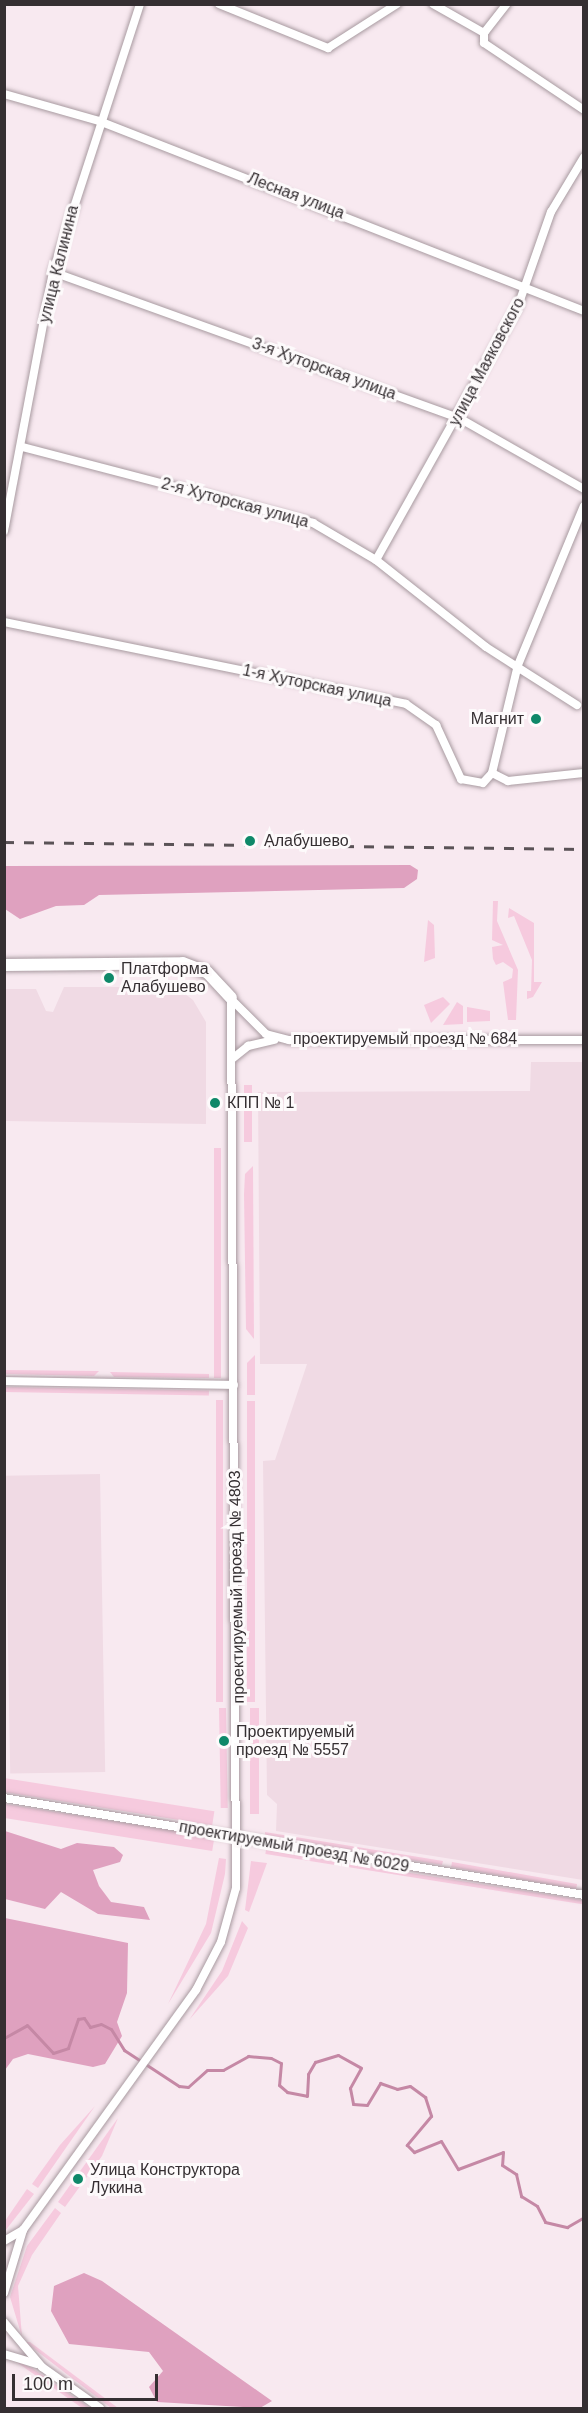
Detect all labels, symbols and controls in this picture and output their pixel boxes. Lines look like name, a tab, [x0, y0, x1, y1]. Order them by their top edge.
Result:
street label: Лесная улица	[245, 169, 347, 223]
street label: улица Калинина	[35, 203, 83, 325]
street label: улица Маяковского	[445, 295, 529, 429]
street label: 3-я Хуторская улица	[249, 334, 399, 404]
street label: 2-я Хуторская улица	[159, 474, 311, 532]
street label: 1-я Хуторская улица	[241, 661, 393, 711]
place label: Магнит	[471, 709, 524, 729]
marker: Магнит	[529, 712, 543, 726]
place label: Алабушево	[264, 831, 349, 851]
marker: Алабушево	[241, 832, 259, 850]
place label: Платформа Алабушево	[121, 959, 209, 997]
marker: Платформа Алабушево	[102, 971, 116, 985]
street label: проектируемый проезд № 684	[293, 1029, 517, 1049]
place label: КПП № 1	[227, 1093, 294, 1113]
marker: КПП № 1	[208, 1096, 222, 1110]
street label: проектируемый проезд № 4803	[225, 1470, 249, 1704]
place label: Проектируемый проезд № 5557	[236, 1722, 355, 1760]
marker: Проектируемый проезд № 5557	[217, 1734, 231, 1748]
street label: проектируемый проезд № 6029	[178, 1817, 410, 1877]
place label: Улица Конструктора Лукина	[90, 2160, 240, 2198]
marker: Улица Конструктора Лукина	[71, 2172, 85, 2186]
scale bar	[15, 2362, 160, 2400]
text: 100 m	[23, 2374, 73, 2394]

